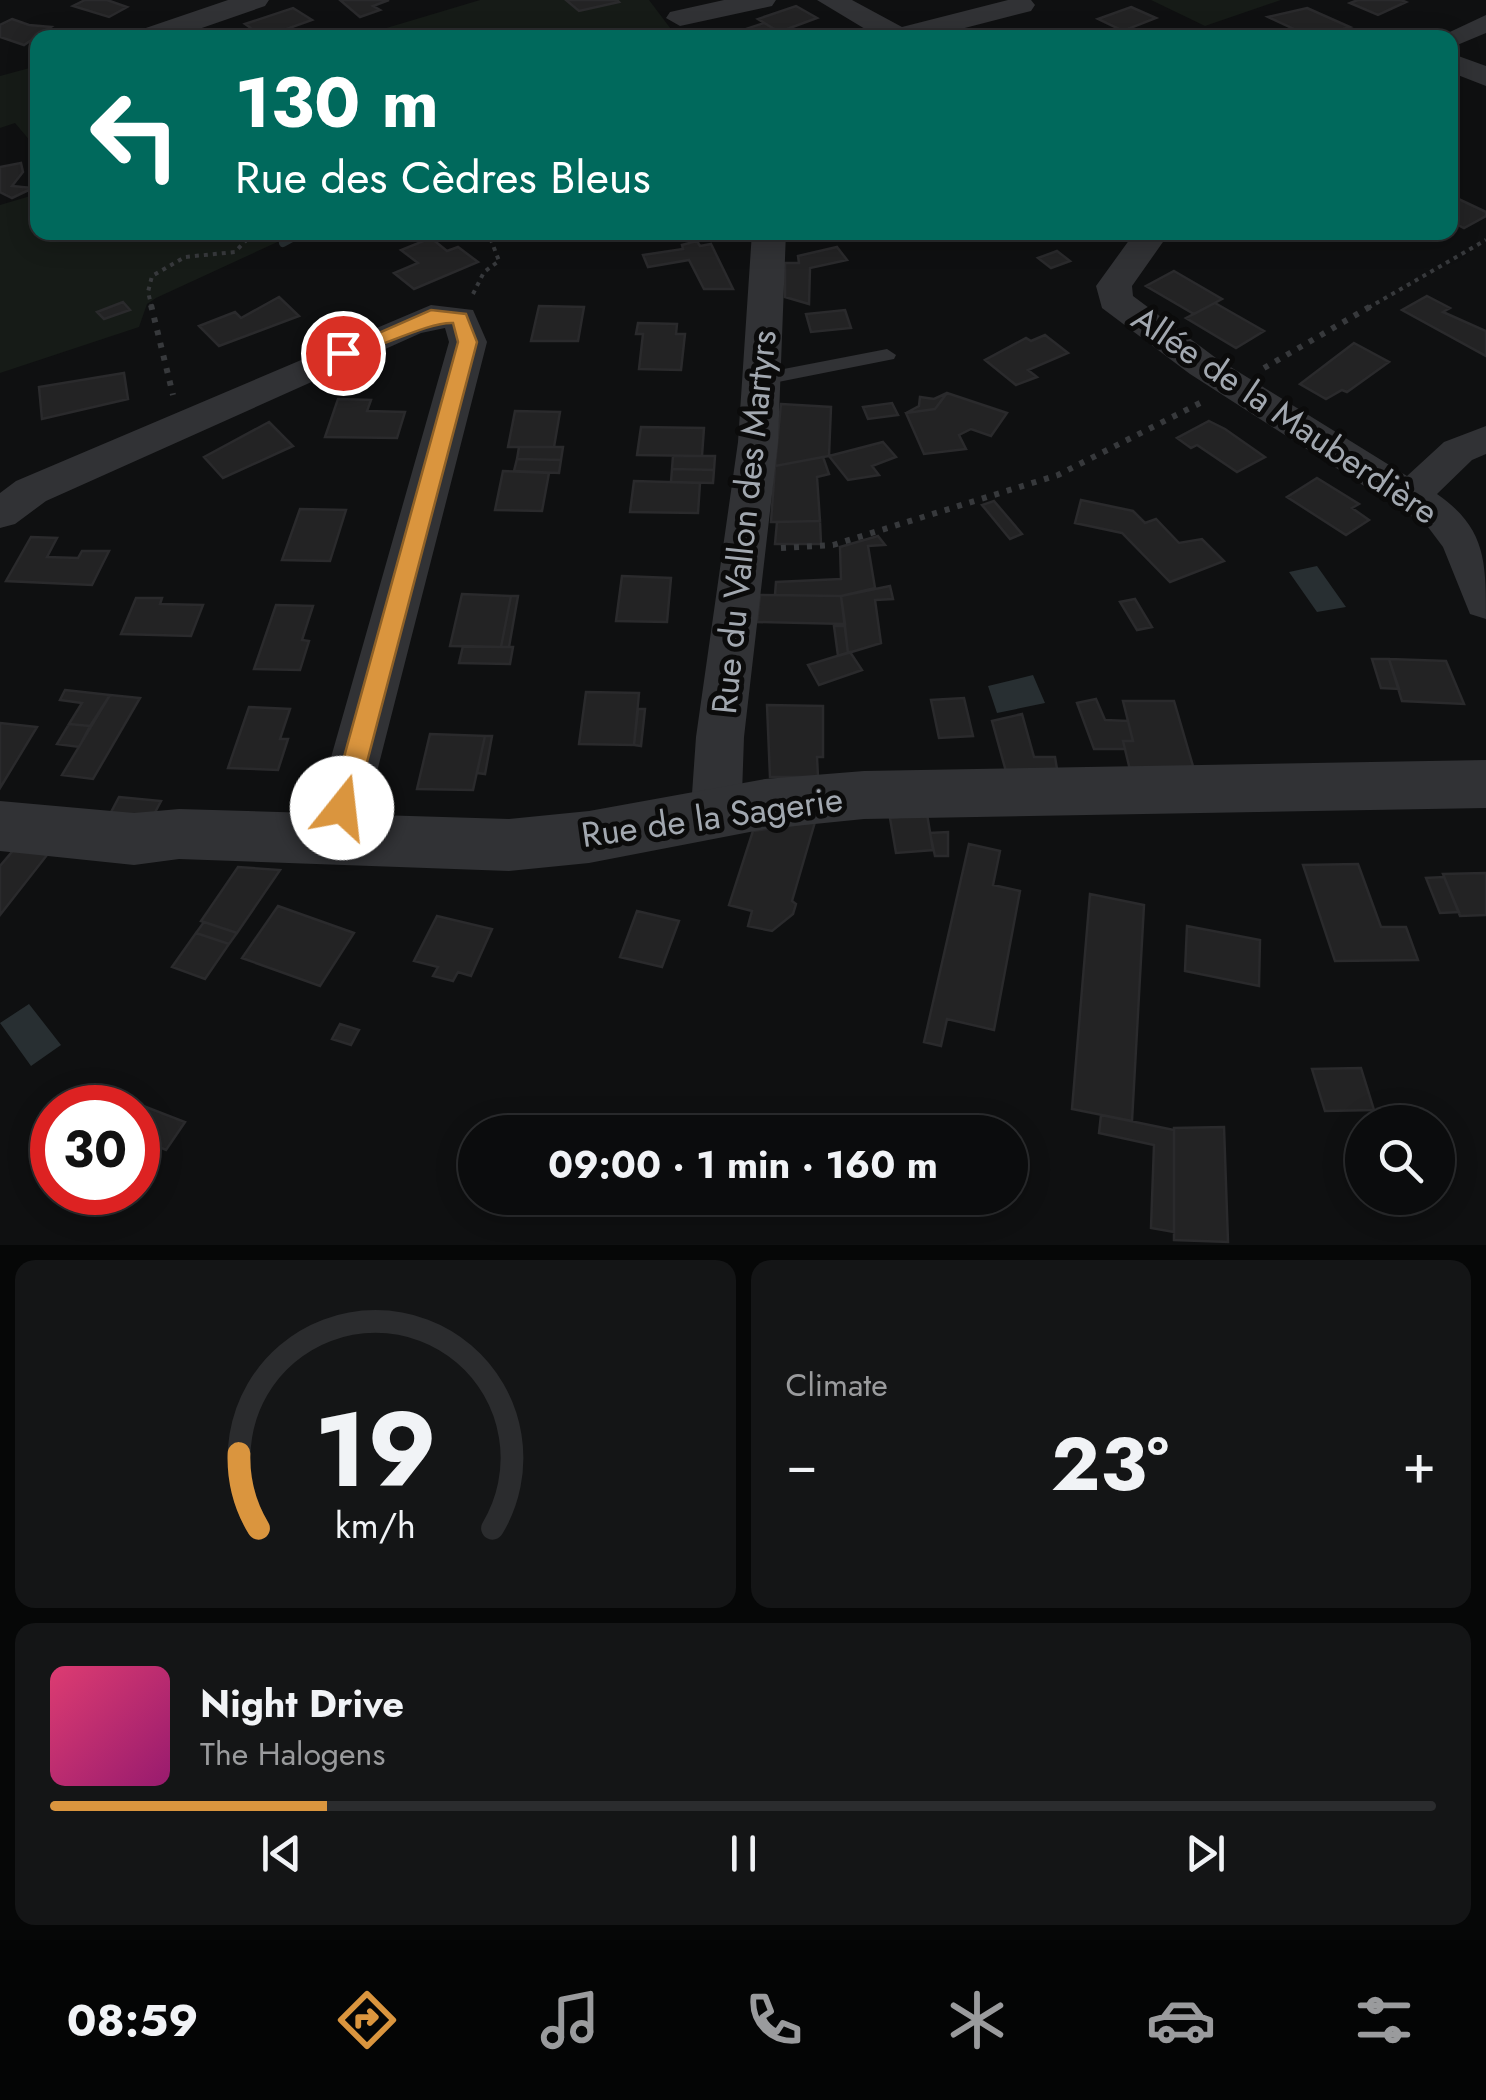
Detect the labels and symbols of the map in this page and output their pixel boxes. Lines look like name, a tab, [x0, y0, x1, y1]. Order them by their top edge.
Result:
street label: Allée de la Mauberdière	[1122, 294, 1448, 536]
pin	[301, 311, 386, 396]
street label: Rue du Vallon des Martyrs	[699, 328, 789, 716]
position arrow	[290, 756, 394, 860]
street label: Rue de la Sagerie	[578, 774, 846, 860]
speed limit sign: 30	[30, 1085, 160, 1215]

